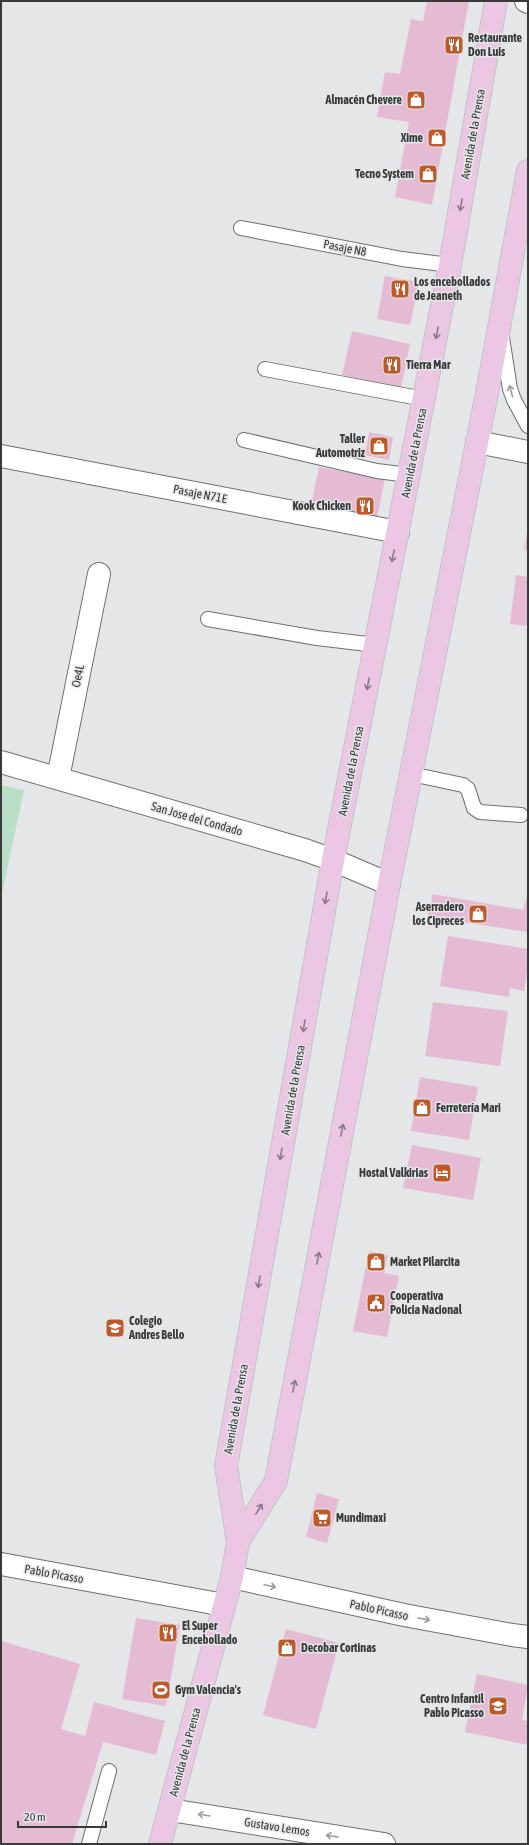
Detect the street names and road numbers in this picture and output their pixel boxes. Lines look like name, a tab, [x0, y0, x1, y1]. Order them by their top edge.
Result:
street label: Avenida de la Prensa	[458, 88, 488, 180]
street label: Pasaje N8	[322, 237, 368, 259]
street label: Avenida de la Prensa	[398, 407, 430, 499]
street label: Pasaje N71E	[172, 482, 228, 506]
street label: Oe4L	[69, 663, 87, 689]
street label: Avenida de la Prensa	[335, 725, 367, 817]
street label: San Jose del Condado	[150, 799, 245, 839]
street label: Avenida de la Prensa	[278, 1044, 308, 1136]
street label: Avenida de la Prensa	[221, 1363, 251, 1455]
street label: Pablo Picasso	[23, 1562, 85, 1586]
street label: Pablo Picasso	[348, 1597, 410, 1623]
street label: Avenida de la Prensa	[166, 1706, 204, 1798]
street label: Gustavo Lemos	[243, 1815, 311, 1839]

